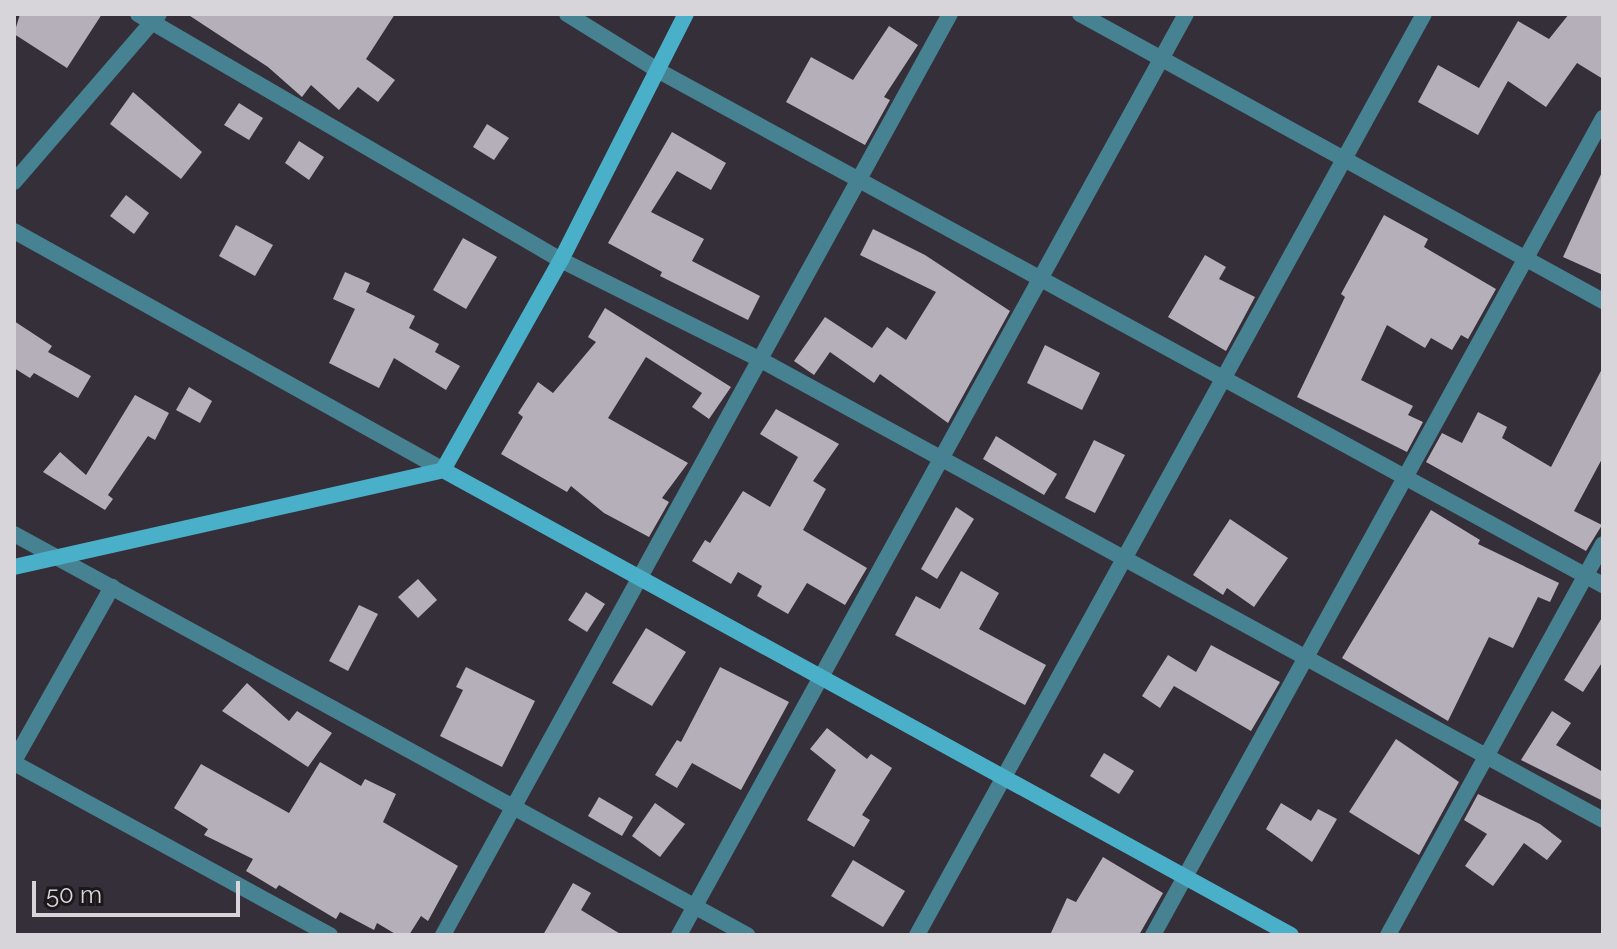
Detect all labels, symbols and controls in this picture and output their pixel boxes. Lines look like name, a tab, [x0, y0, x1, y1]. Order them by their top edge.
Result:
scale bar	[36, 865, 244, 915]
text: 50 m	[46, 880, 102, 909]

